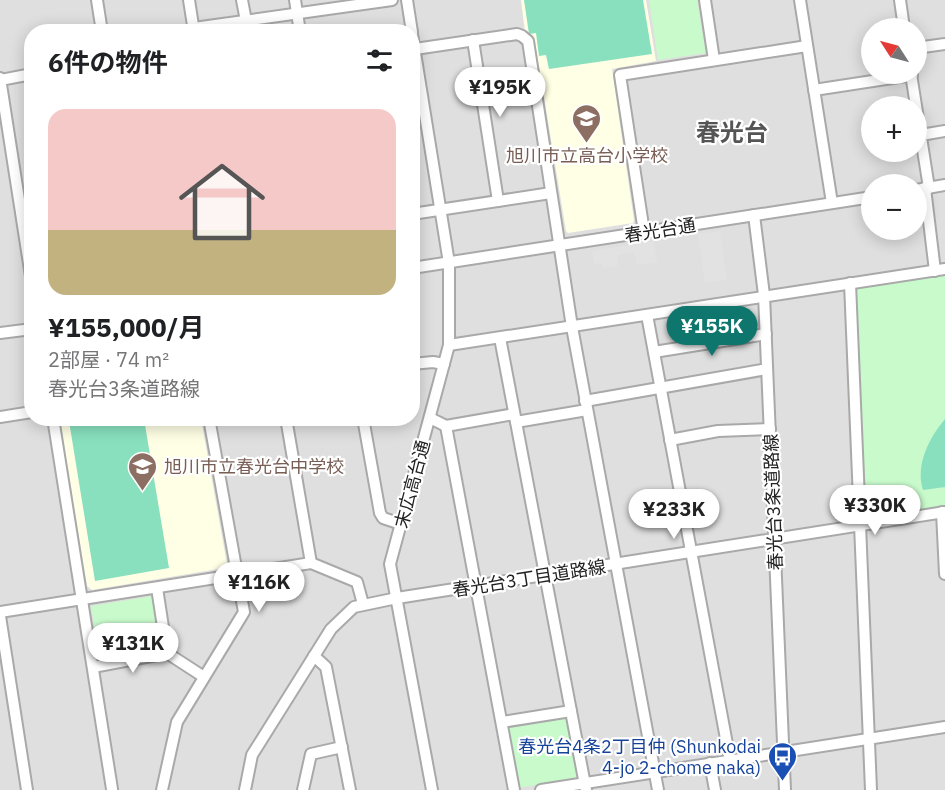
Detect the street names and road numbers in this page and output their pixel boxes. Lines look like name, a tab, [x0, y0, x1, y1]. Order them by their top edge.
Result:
street label: 春光台通	[623, 213, 697, 247]
street label: 春光台3条道路線	[759, 433, 787, 571]
street label: 末広高台通	[389, 438, 435, 530]
street label: 春光台3丁目道路線	[451, 555, 607, 601]

